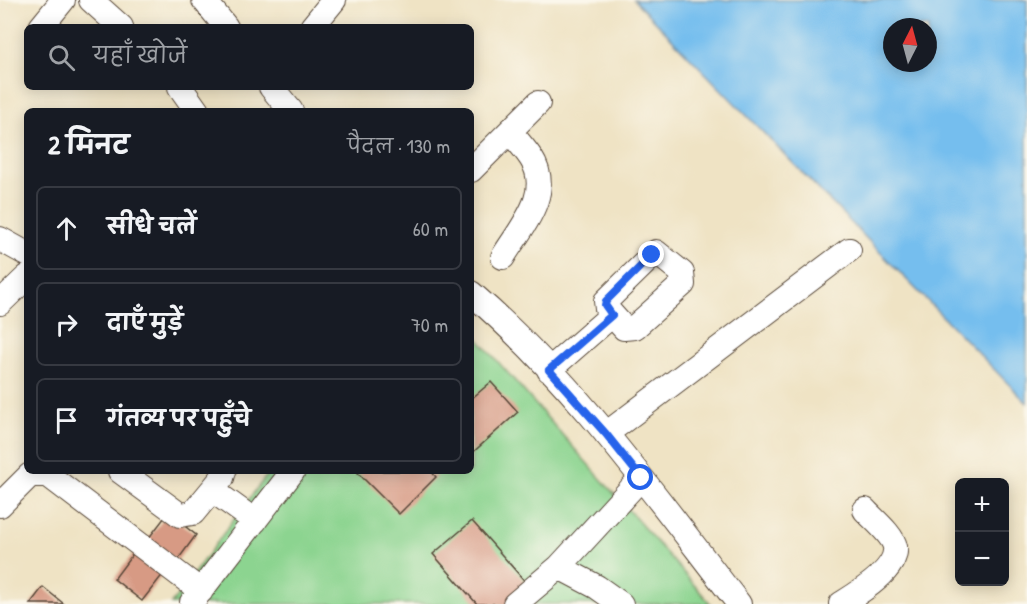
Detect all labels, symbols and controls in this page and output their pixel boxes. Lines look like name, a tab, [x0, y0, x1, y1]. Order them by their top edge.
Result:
north arrow	[883, 18, 937, 72]
search box	[24, 24, 474, 90]
text: यहाँ खोजें	[93, 40, 187, 70]
icon: search	[45, 41, 78, 74]
text: 2 मिनट	[48, 127, 129, 162]
text: पैदल · 130 m	[347, 132, 450, 159]
text: सीधे चलें	[107, 211, 197, 241]
icon: ahead	[50, 212, 83, 245]
text: 60 m	[413, 215, 448, 242]
route end	[638, 241, 664, 267]
text: दाएँ मुड़ें	[107, 307, 183, 337]
icon: right	[50, 308, 83, 341]
text: 70 m	[411, 311, 448, 338]
text: गंतव्य पर पहुँचे	[107, 403, 251, 433]
icon: arrive	[50, 404, 83, 437]
route start	[627, 464, 653, 490]
map controls	[955, 478, 1009, 586]
button: +	[955, 478, 1009, 532]
button: −	[955, 532, 1009, 586]

